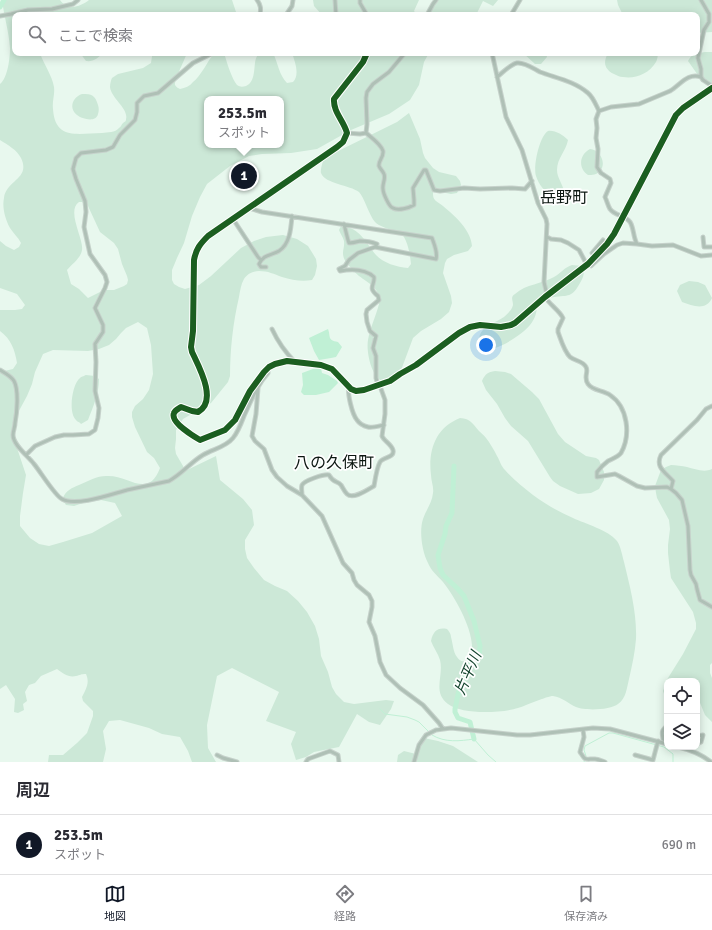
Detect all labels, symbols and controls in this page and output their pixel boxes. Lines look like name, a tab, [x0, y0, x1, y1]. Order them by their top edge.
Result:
search box	[12, 12, 700, 56]
icon: search	[26, 23, 48, 45]
text: ここで検索	[58, 27, 133, 45]
popup	[204, 96, 284, 148]
text: 253.5m	[218, 104, 267, 122]
text: スポット	[218, 125, 270, 141]
pin: 1	[231, 161, 257, 191]
district label: 岳野町	[540, 188, 588, 208]
your location	[476, 335, 496, 355]
district label: 八の久保町	[294, 453, 374, 473]
water label: 片平川	[451, 647, 486, 697]
map controls	[664, 678, 700, 750]
button: locate	[664, 678, 700, 714]
button: layers	[664, 714, 700, 750]
text: 周辺	[16, 780, 50, 801]
text: 253.5m	[54, 826, 103, 844]
text: 1	[25, 837, 33, 853]
text: 690 m	[662, 837, 696, 853]
text: スポット	[54, 847, 106, 863]
tab: 地図	[104, 883, 126, 923]
tab: 経路	[334, 883, 356, 923]
tab: 保存済み	[564, 883, 608, 923]

